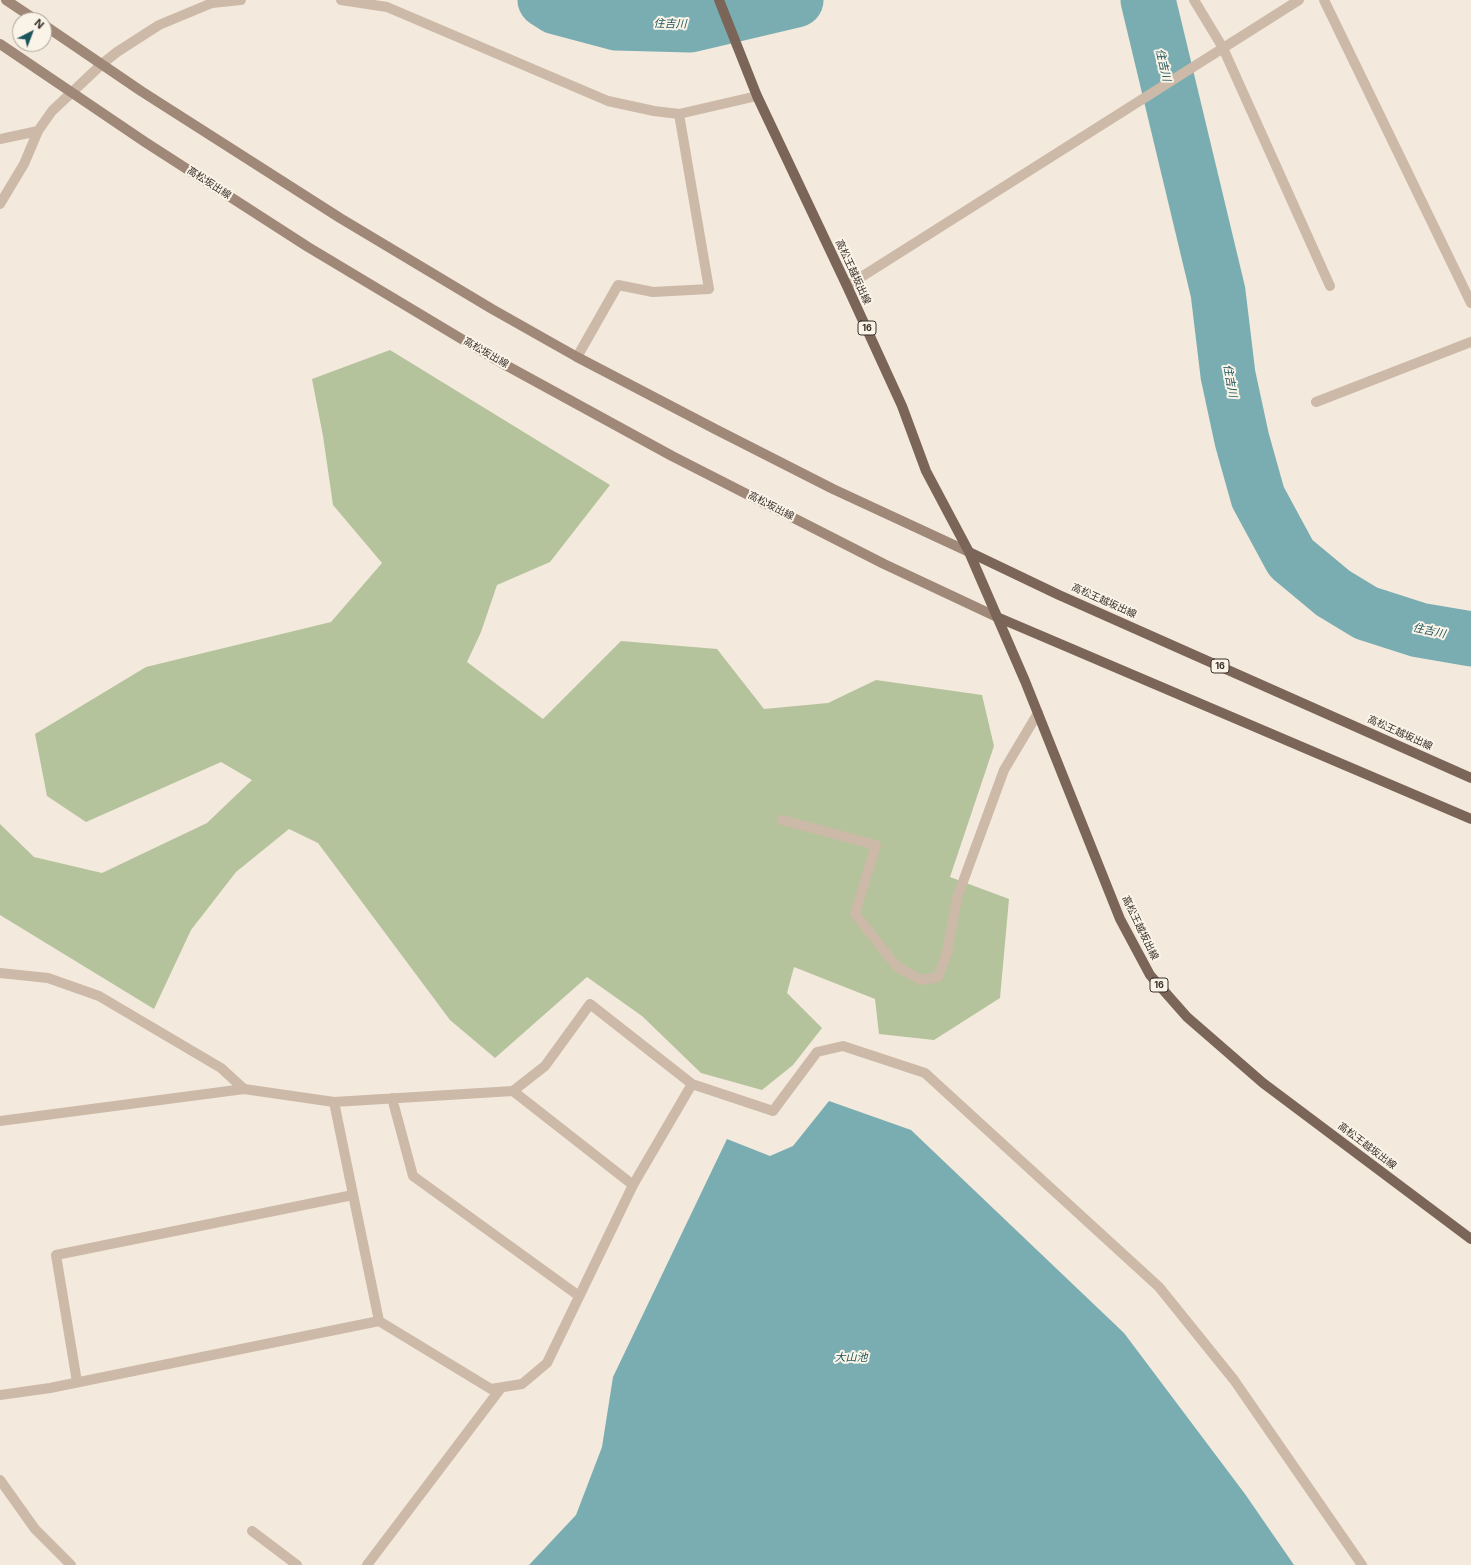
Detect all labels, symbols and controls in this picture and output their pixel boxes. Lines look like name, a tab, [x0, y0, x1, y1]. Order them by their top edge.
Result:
north arrow	[12, 12, 52, 52]
text: N	[32, 16, 47, 32]
water label: 住吉川	[653, 17, 687, 31]
water label: 住吉川	[1153, 47, 1173, 83]
street label: 高松坂出線	[185, 164, 233, 202]
street label: 高松王越坂出線	[833, 238, 873, 306]
road number: 16	[858, 321, 876, 335]
street label: 高松坂出線	[461, 335, 511, 371]
water label: 住吉川	[1221, 364, 1239, 398]
street label: 高松坂出線	[746, 489, 796, 523]
street label: 高松王越坂出線	[1070, 581, 1138, 621]
water label: 住吉川	[1411, 621, 1447, 641]
road number: 16	[1211, 659, 1229, 673]
street label: 高松王越坂出線	[1366, 713, 1434, 753]
street label: 高松王越坂出線	[1119, 894, 1161, 962]
road number: 16	[1150, 978, 1168, 992]
street label: 高松王越坂出線	[1335, 1120, 1399, 1172]
water label: 大山池	[835, 1351, 867, 1365]

